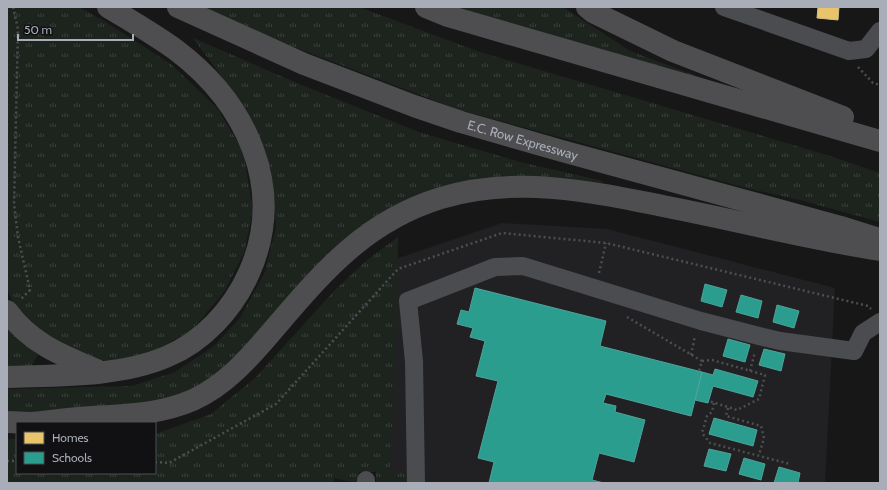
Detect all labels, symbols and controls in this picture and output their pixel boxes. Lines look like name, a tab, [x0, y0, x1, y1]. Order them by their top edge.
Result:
scale bar	[18, 16, 133, 42]
text: 50 m	[24, 22, 52, 37]
street label: E.C. Row Expressway	[466, 116, 580, 163]
legend	[16, 422, 156, 474]
text: Homes	[52, 430, 89, 445]
text: Schools	[52, 450, 92, 465]

